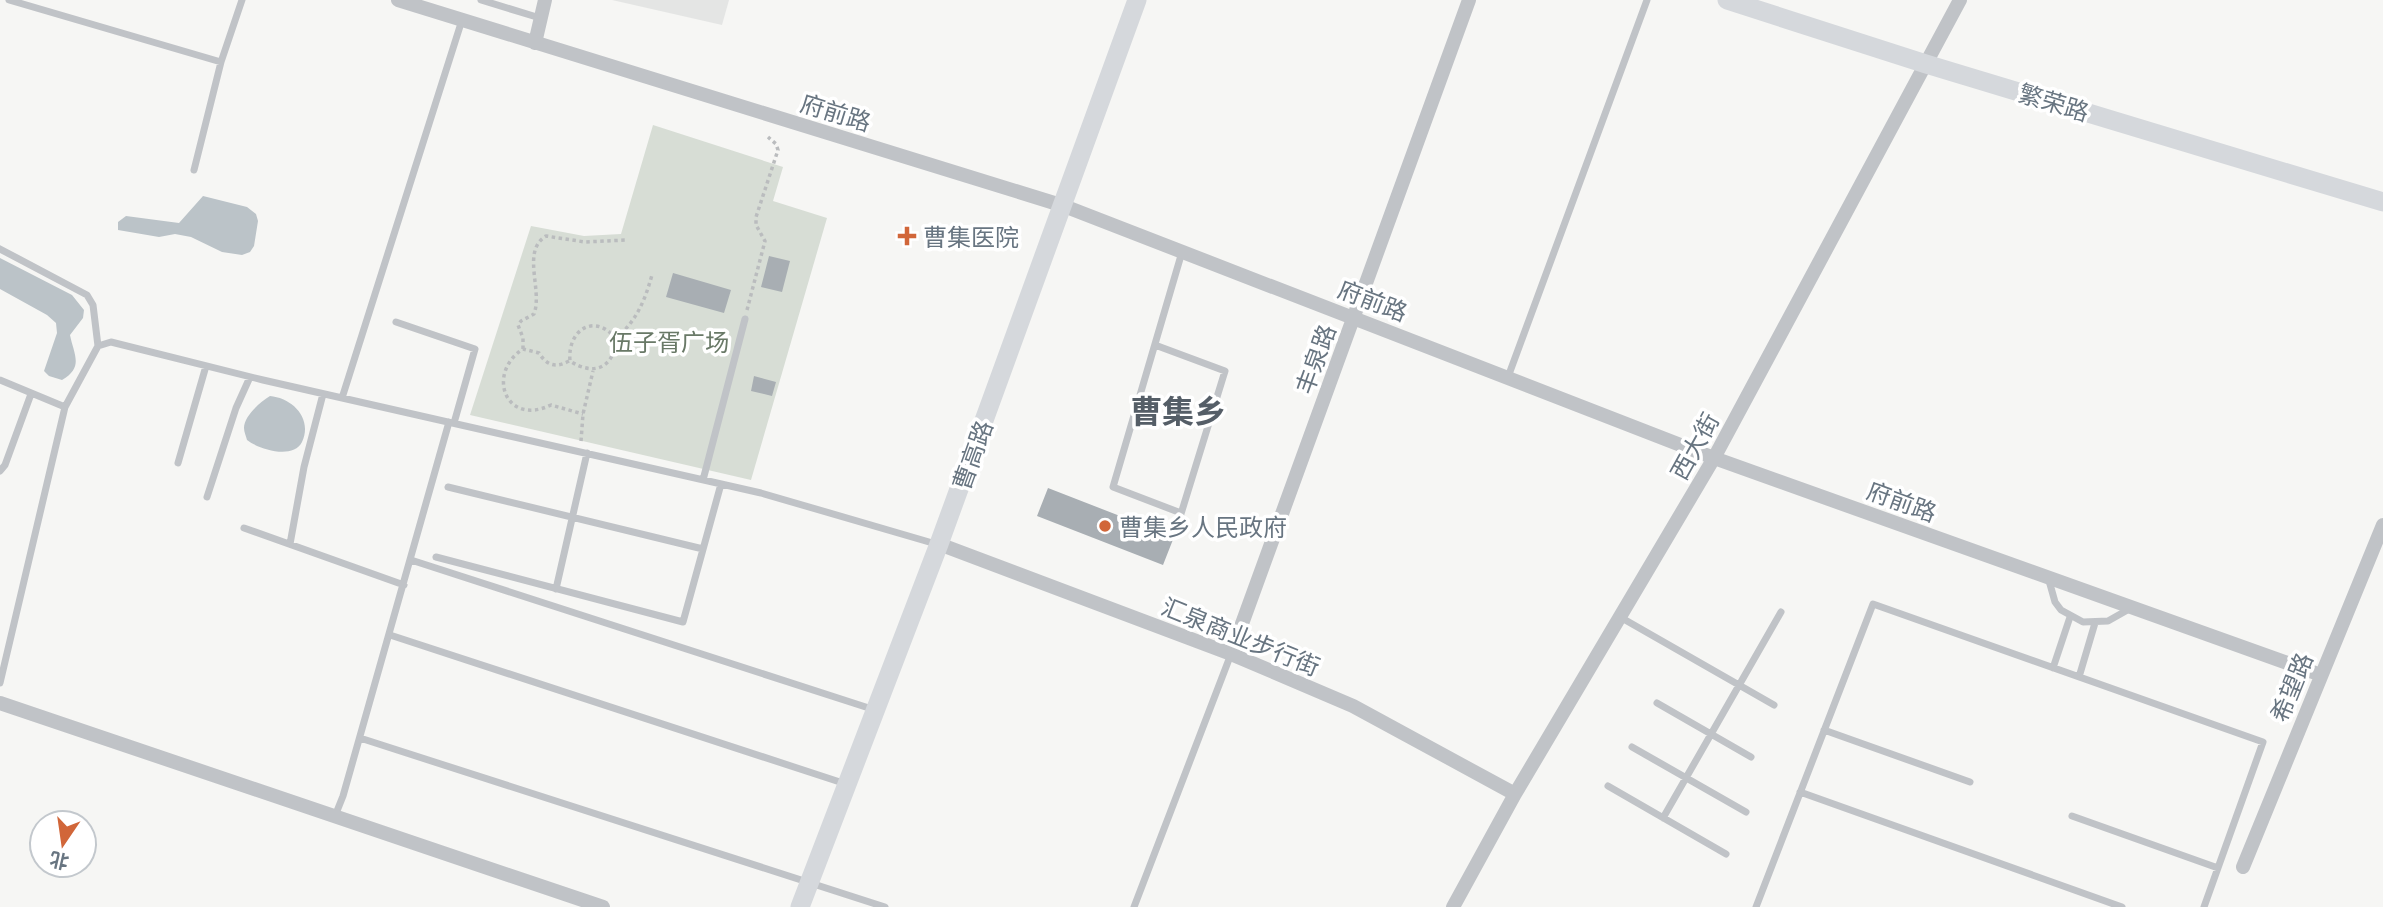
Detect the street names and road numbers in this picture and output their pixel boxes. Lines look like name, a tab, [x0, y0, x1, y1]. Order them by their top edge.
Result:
street label: 繁荣路	[2015, 76, 2093, 128]
street label: 府前路	[797, 86, 875, 138]
street label: 府前路	[1333, 272, 1413, 328]
street label: 丰泉路	[1287, 320, 1343, 398]
street label: 西大街	[1662, 407, 1726, 485]
street label: 曹高路	[944, 416, 1000, 494]
street label: 府前路	[1863, 473, 1941, 529]
street label: 汇泉商业步行街	[1157, 589, 1325, 683]
street label: 希望路	[2262, 647, 2320, 727]

